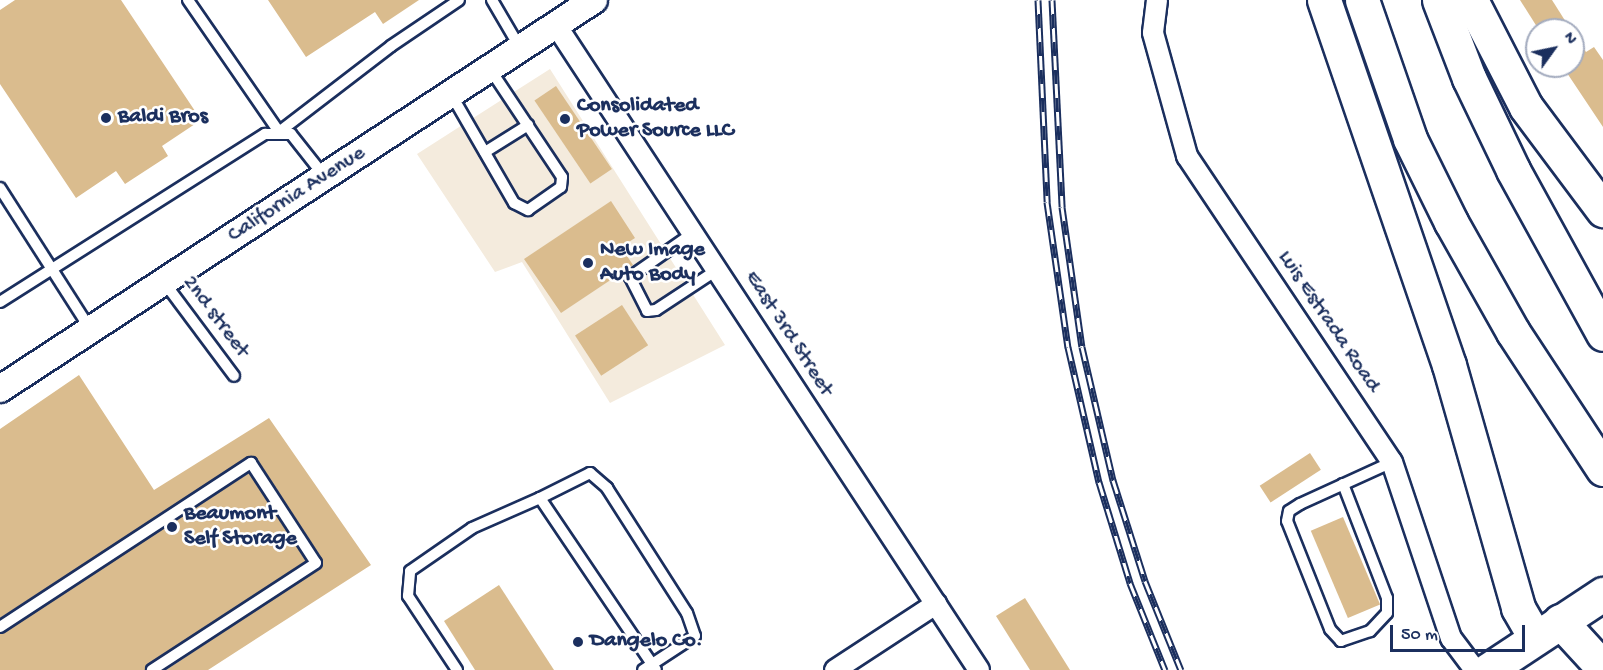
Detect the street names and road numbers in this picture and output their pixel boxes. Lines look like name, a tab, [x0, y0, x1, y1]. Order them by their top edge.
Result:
street label: California Avenue	[223, 141, 371, 249]
street label: Luis Estrada Road	[1271, 246, 1385, 398]
street label: East 3rd Street	[738, 266, 838, 402]
street label: 2nd street	[176, 271, 254, 363]

